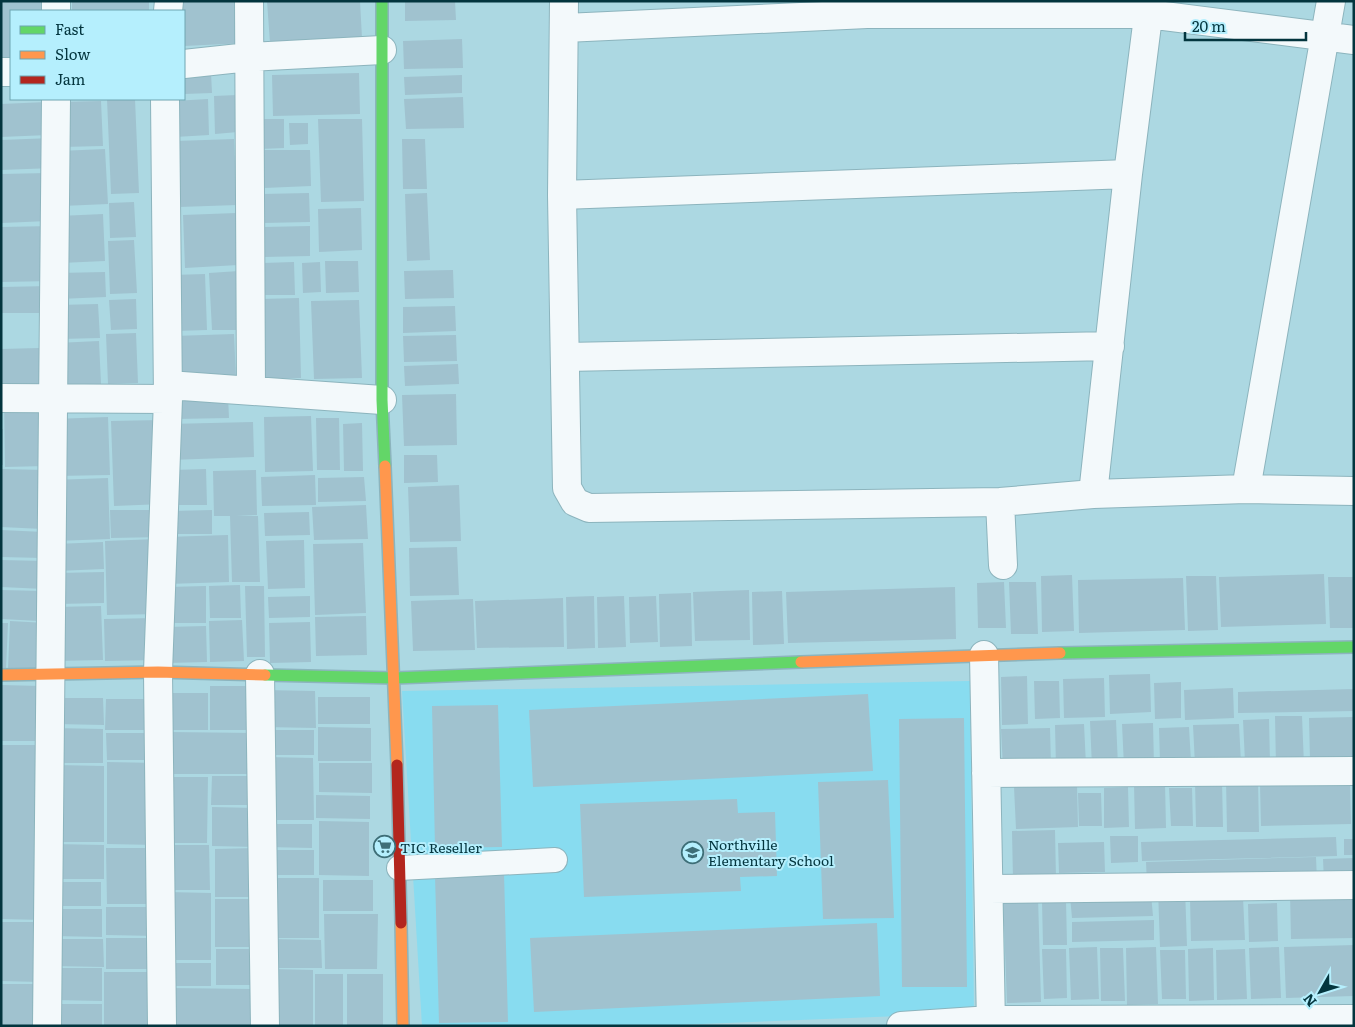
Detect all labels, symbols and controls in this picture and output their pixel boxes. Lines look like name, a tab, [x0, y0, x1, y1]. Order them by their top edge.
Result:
legend	[10, 10, 185, 100]
scale bar	[1185, 10, 1306, 42]
text: 20 m	[1192, 14, 1226, 37]
text: Fast	[55, 17, 84, 40]
text: Slow	[55, 42, 90, 65]
text: Jam	[55, 67, 86, 90]
place label: Northville Elementary School	[708, 834, 834, 870]
supermarket icon: TIC Reseller	[372, 835, 396, 859]
place label: TIC Reseller	[400, 837, 482, 857]
school or university icon: Northville Elementary School	[680, 840, 704, 864]
north arrow	[1295, 967, 1345, 1017]
text: N	[1297, 990, 1321, 1012]

